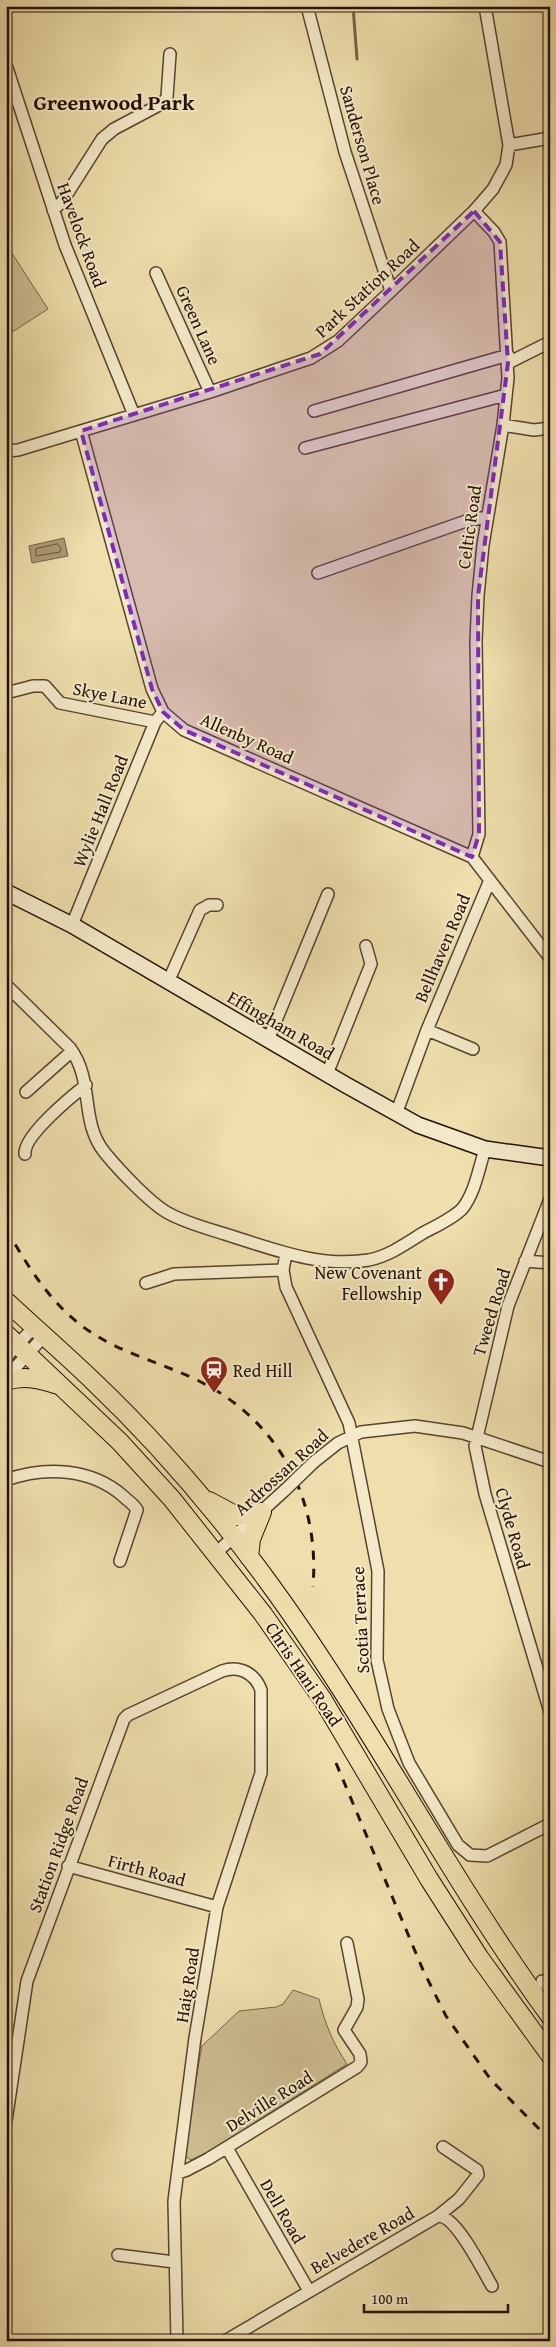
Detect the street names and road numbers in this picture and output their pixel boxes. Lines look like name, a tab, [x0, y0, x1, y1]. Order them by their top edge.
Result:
street label: Sanderson Place	[333, 82, 393, 208]
street label: Havelock Road	[51, 179, 114, 292]
street label: Park Station Road	[309, 232, 426, 344]
street label: Green Lane	[169, 281, 229, 369]
street label: Celtic Road	[450, 483, 488, 571]
street label: Skye Lane	[71, 675, 149, 715]
street label: Allenby Road	[196, 705, 298, 771]
street label: Wylie Hall Road	[65, 750, 135, 871]
street label: Bellhaven Road	[407, 889, 477, 1007]
street label: Effingham Road	[222, 983, 340, 1067]
street label: Tweed Road	[465, 1264, 517, 1359]
street label: Ardrossan Road	[228, 1422, 334, 1522]
street label: Clyde Road	[489, 1484, 538, 1572]
street label: Scotia Terrace	[344, 1566, 376, 1674]
street label: Chris Hani Road	[259, 1616, 349, 1732]
street label: Station Ridge Road	[21, 1773, 95, 1917]
street label: Firth Road	[105, 1847, 189, 1893]
street label: Haig Road	[168, 1945, 206, 2025]
street label: Delville Road	[220, 2063, 318, 2139]
street label: Dell Road	[254, 2173, 313, 2249]
street label: Belvedere Road	[305, 2199, 419, 2281]

